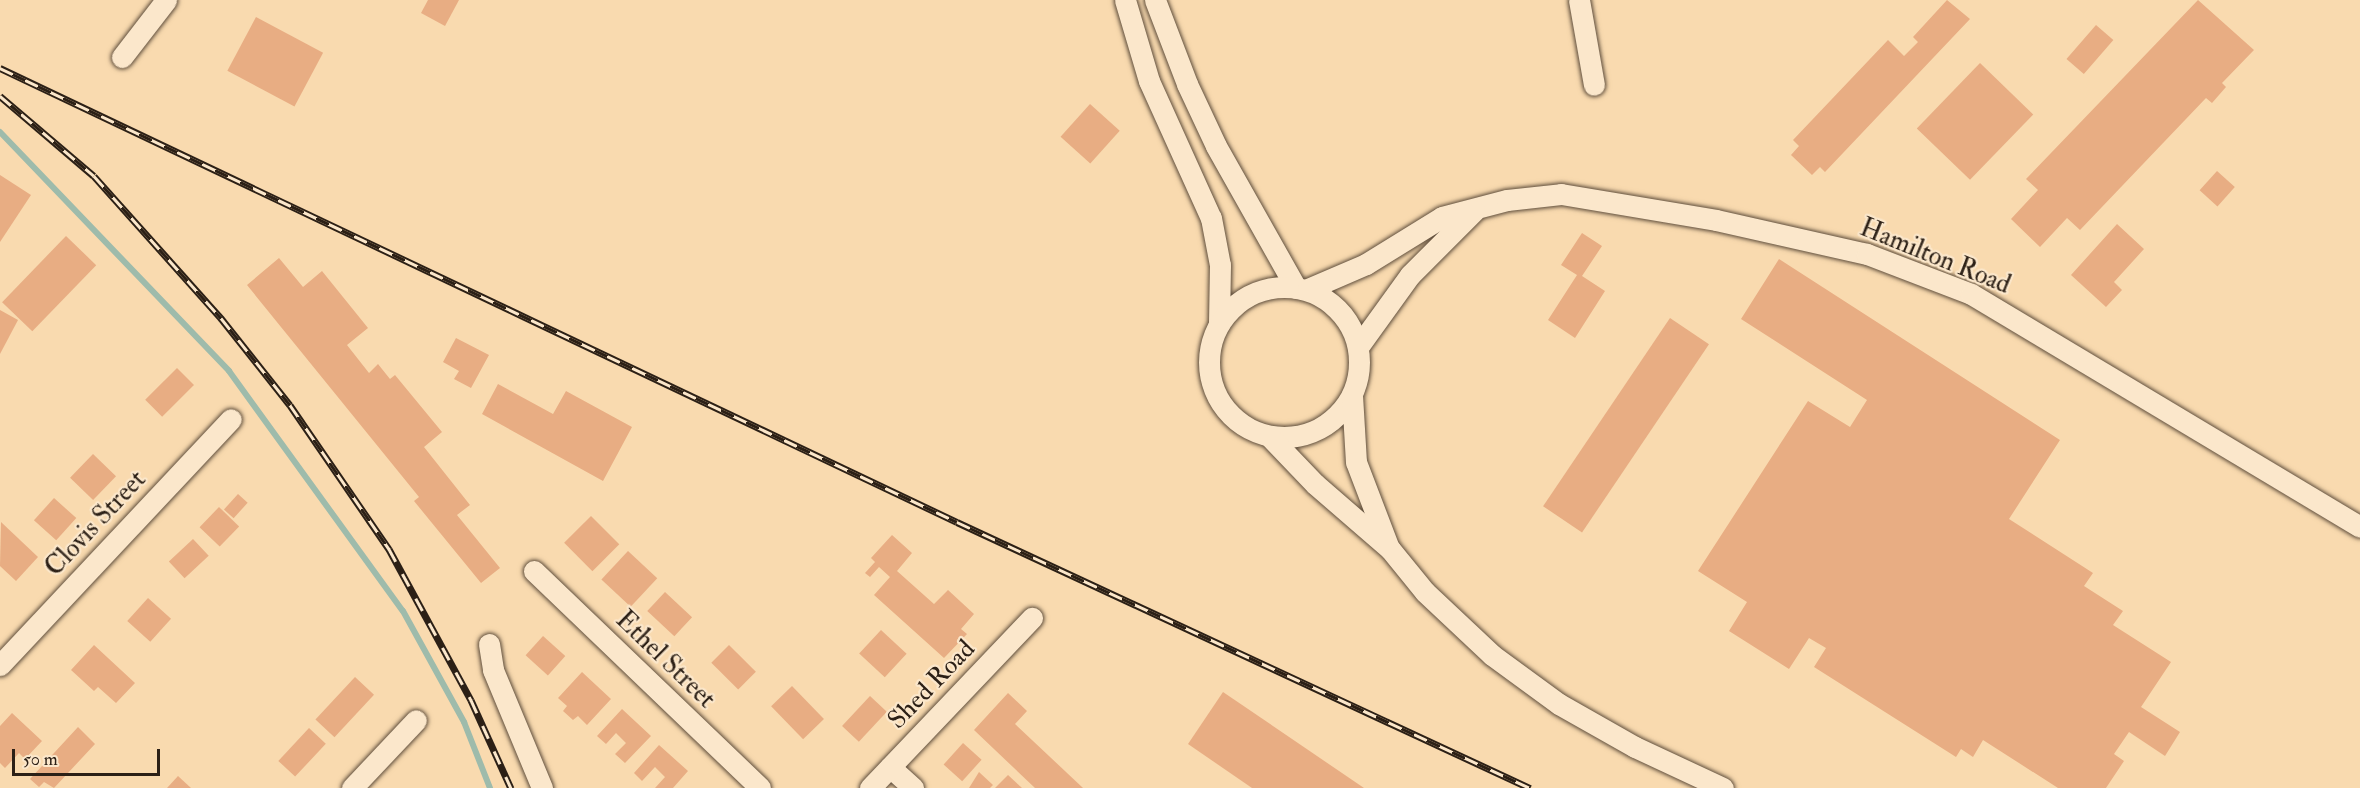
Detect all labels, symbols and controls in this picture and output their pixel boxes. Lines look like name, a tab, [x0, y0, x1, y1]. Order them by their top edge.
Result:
street label: Hamilton Road	[1855, 213, 2015, 301]
street label: Clovis Street	[39, 465, 153, 583]
street label: Ethel Street	[609, 605, 721, 715]
street label: Shed Road	[882, 634, 982, 736]
scale bar	[15, 737, 164, 775]
text: 50 m	[23, 748, 58, 771]

